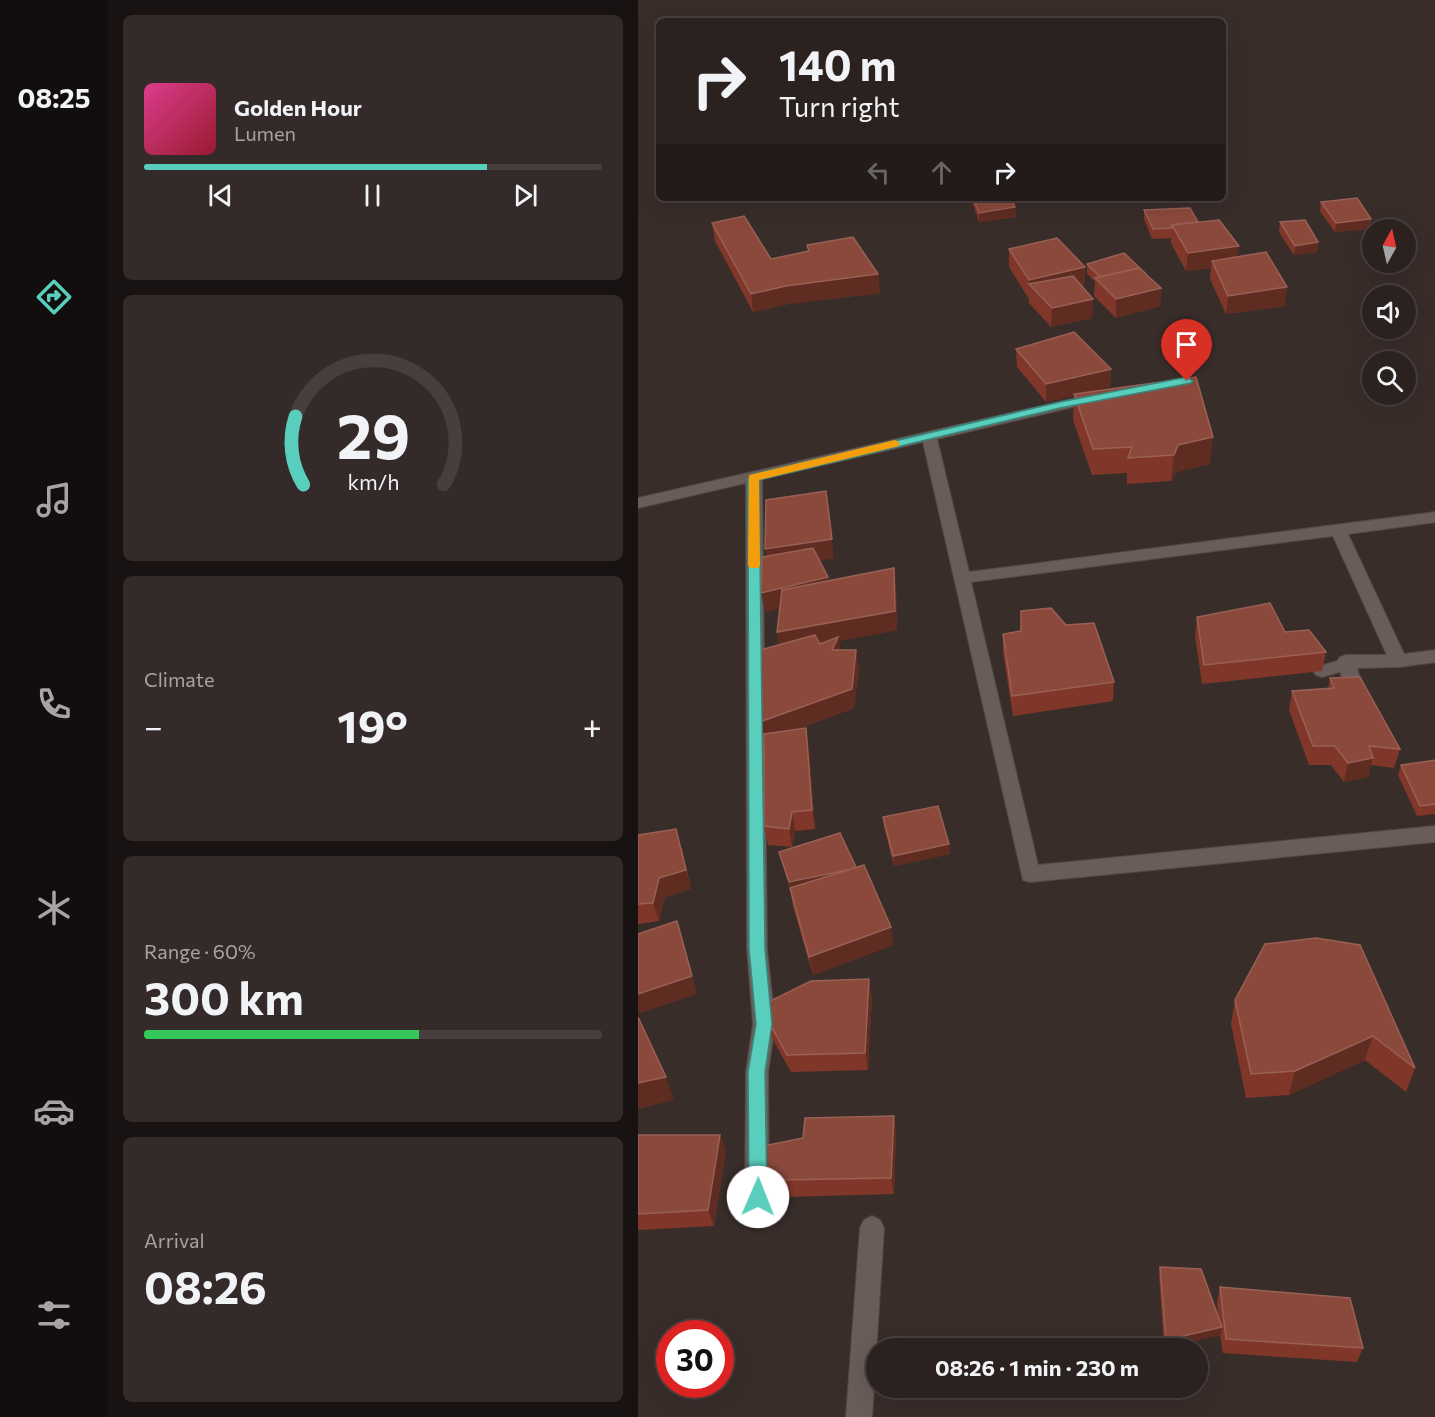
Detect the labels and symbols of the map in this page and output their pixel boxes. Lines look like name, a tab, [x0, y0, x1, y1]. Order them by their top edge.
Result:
north arrow	[1362, 219, 1416, 273]
pin	[1161, 319, 1212, 381]
position arrow	[726, 1165, 790, 1229]
speed limit sign: 30	[656, 1320, 734, 1398]

